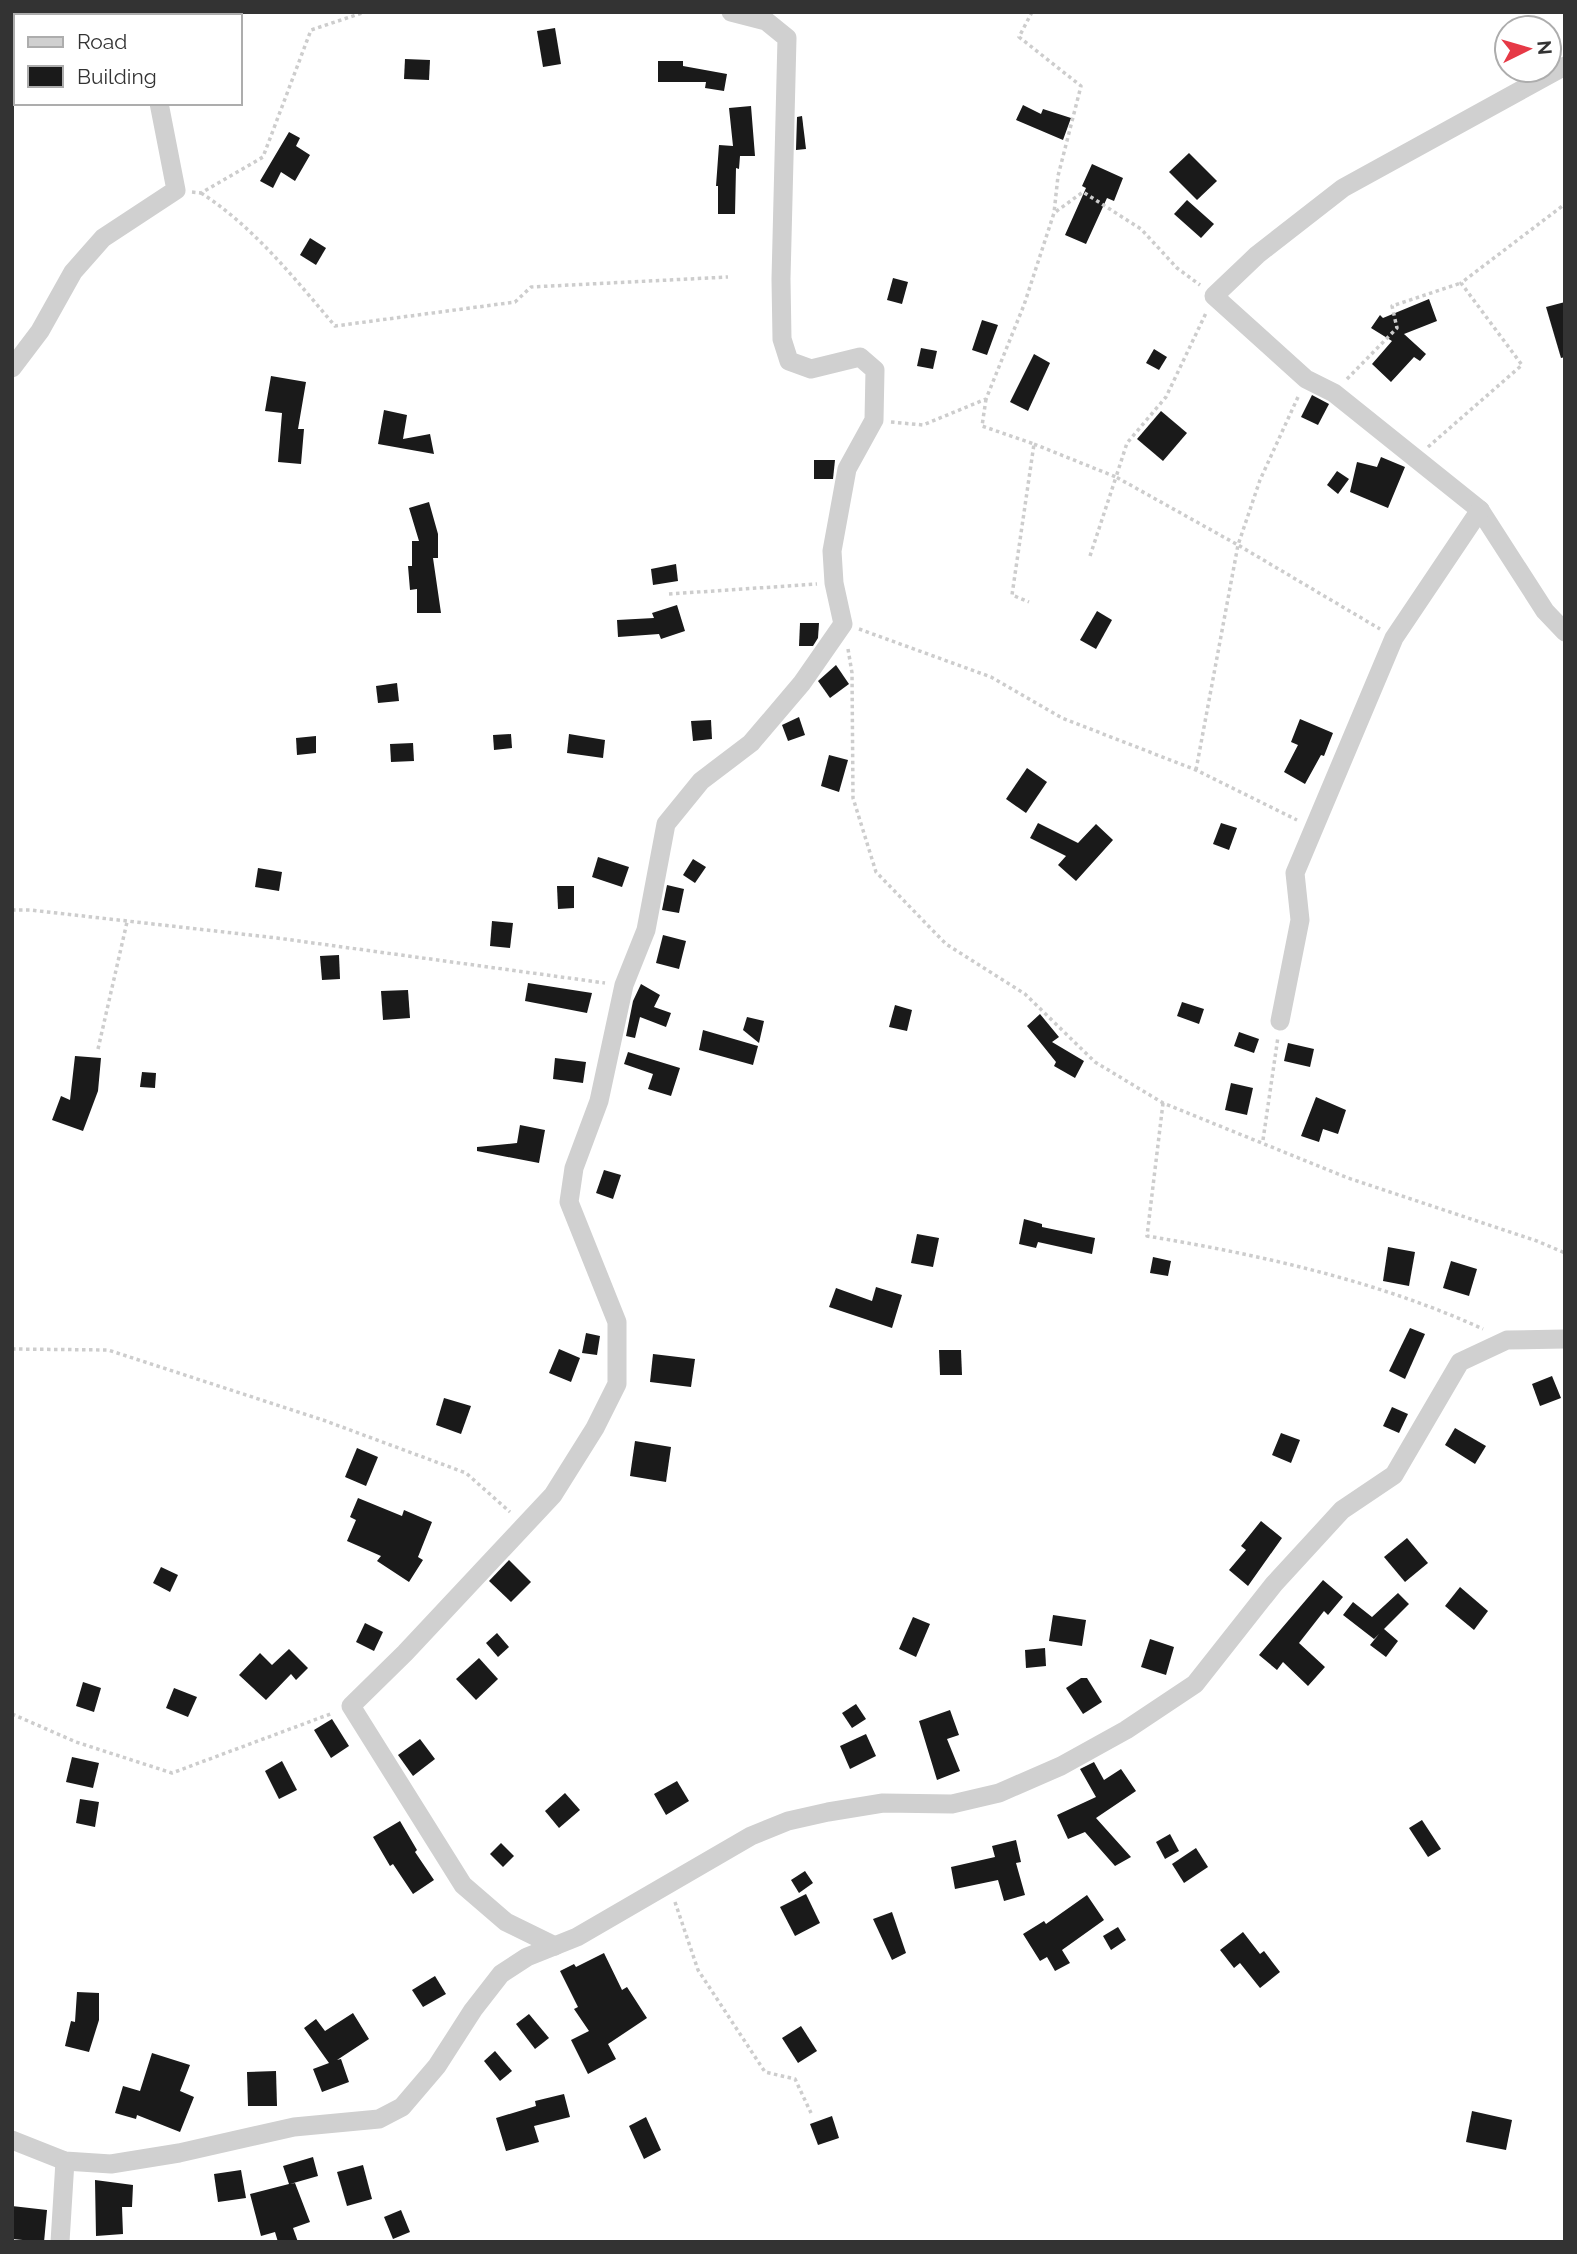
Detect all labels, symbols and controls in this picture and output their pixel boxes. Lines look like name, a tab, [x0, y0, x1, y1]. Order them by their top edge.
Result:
legend	[14, 14, 242, 105]
north arrow	[1493, 14, 1563, 84]
text: Road	[77, 29, 127, 54]
text: N	[1533, 39, 1557, 56]
text: Building	[77, 64, 157, 89]

